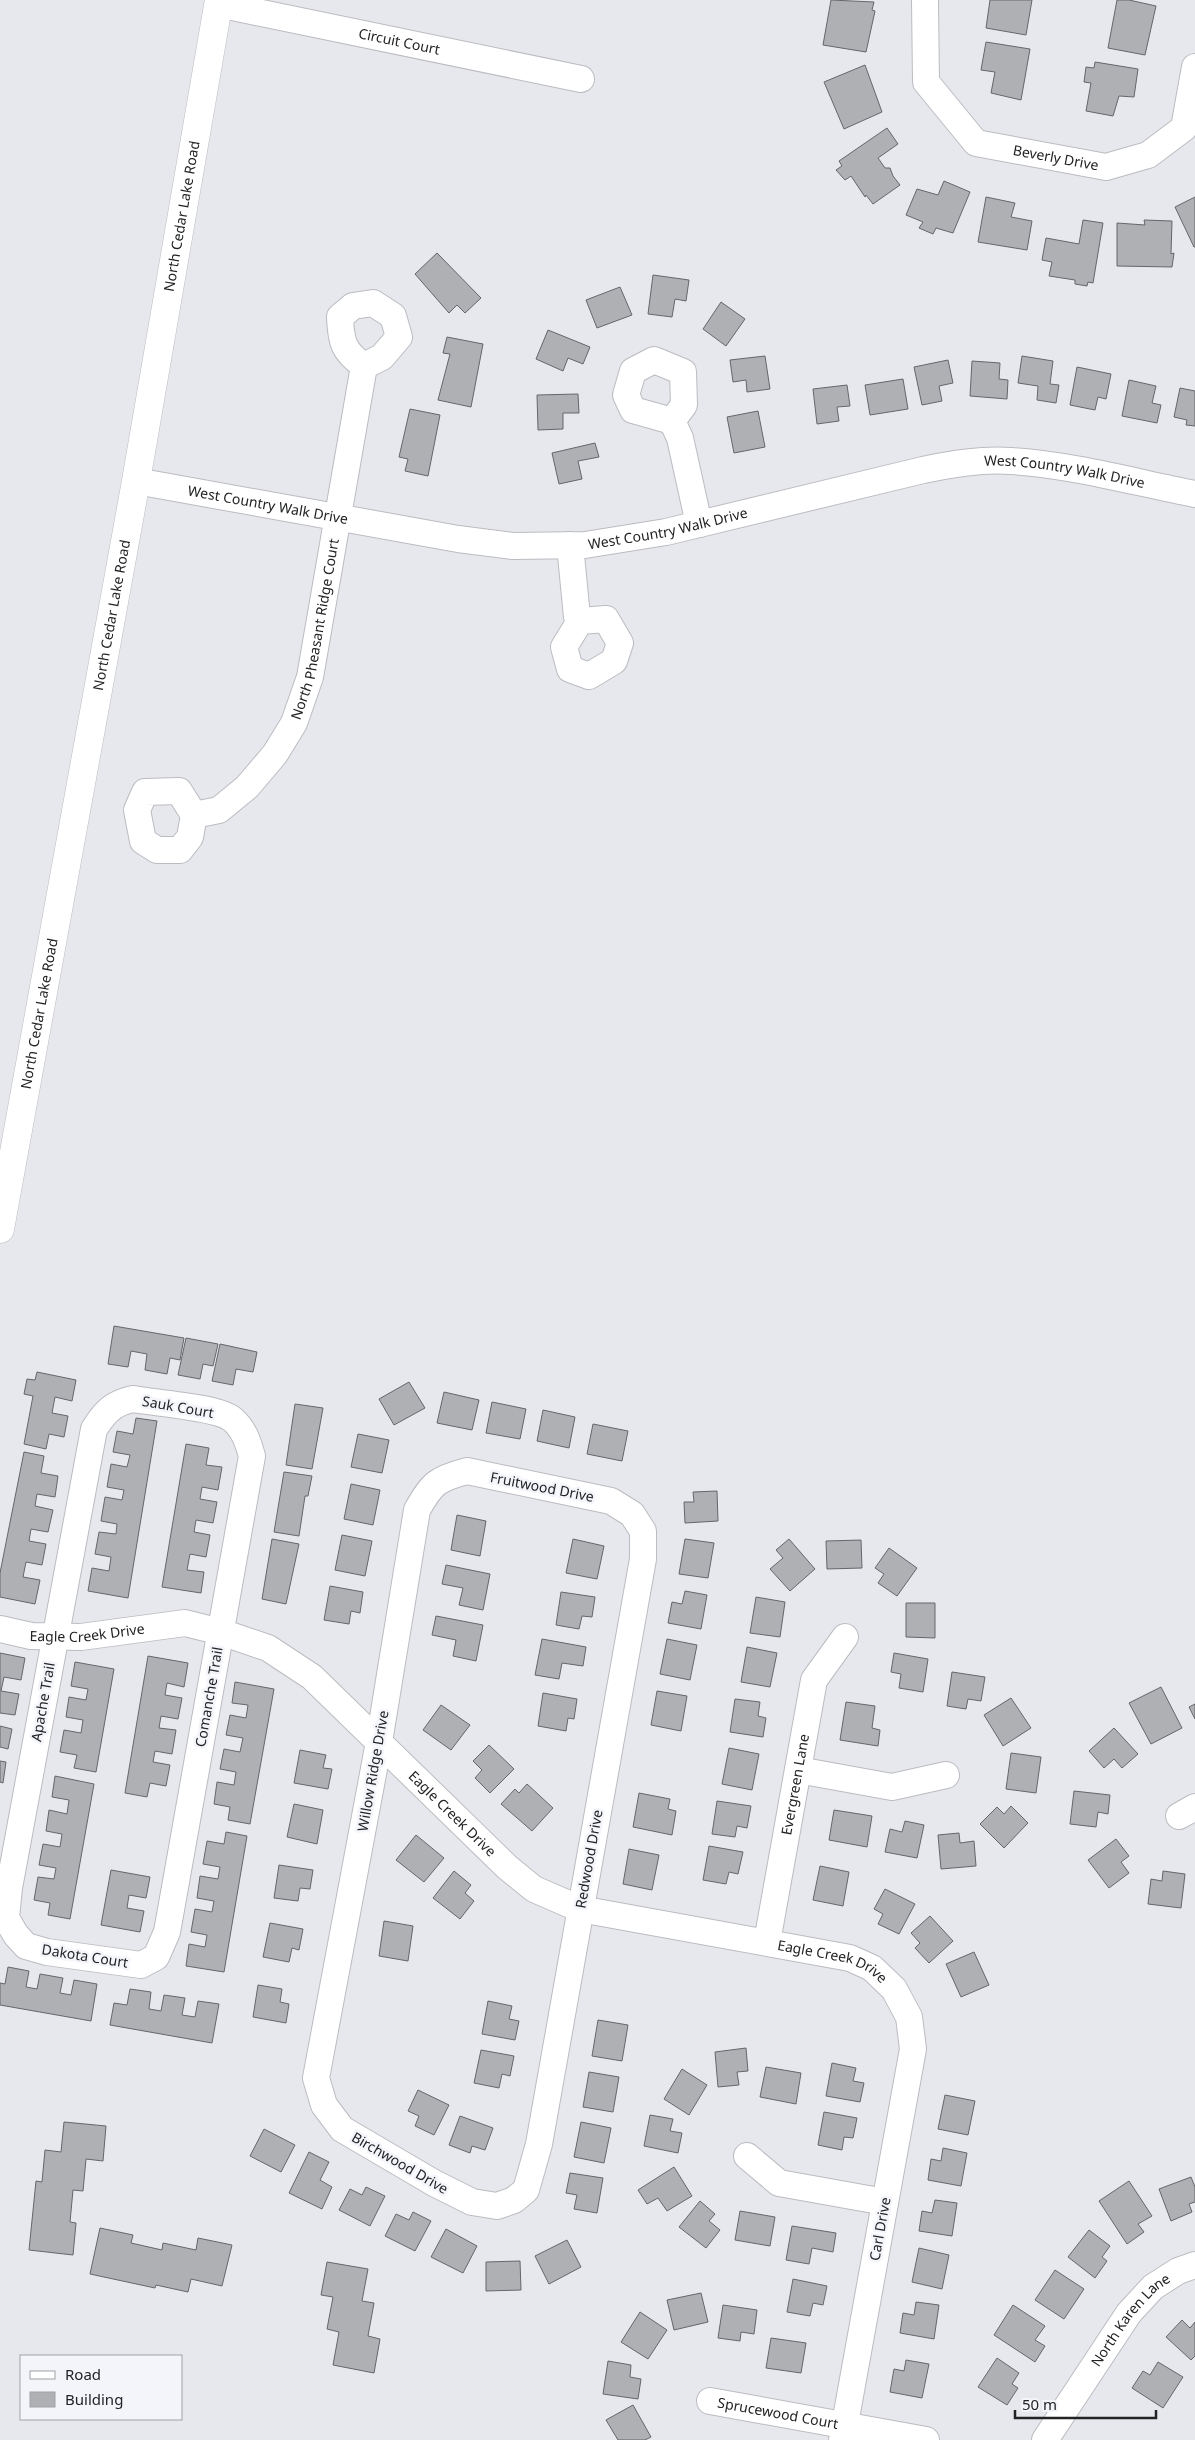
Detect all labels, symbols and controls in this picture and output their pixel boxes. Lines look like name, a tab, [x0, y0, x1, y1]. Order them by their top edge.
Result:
street label: Circuit Court	[357, 23, 442, 59]
street label: North Cedar Lake Road	[159, 139, 204, 293]
street label: Beverly Drive	[1012, 140, 1100, 174]
street label: West Country Walk Drive	[984, 450, 1147, 492]
street label: West Country Walk Drive	[186, 481, 350, 528]
street label: West Country Walk Drive	[587, 503, 749, 553]
street label: North Pheasant Ridge Court	[286, 537, 343, 722]
street label: North Cedar Lake Road	[88, 538, 134, 692]
street label: North Cedar Lake Road	[16, 937, 62, 1090]
street label: Sauk Court	[141, 1391, 215, 1422]
street label: Fruitwood Drive	[489, 1467, 596, 1506]
street label: Eagle Creek Drive	[29, 1619, 146, 1646]
street label: Comanche Trail	[190, 1645, 227, 1749]
street label: Apache Trail	[26, 1661, 59, 1743]
street label: Willow Ridge Drive	[353, 1709, 393, 1833]
street label: Evergreen Lane	[776, 1732, 813, 1837]
street label: Eagle Creek Drive	[405, 1766, 501, 1860]
street label: Redwood Drive	[570, 1808, 607, 1910]
street label: Eagle Creek Drive	[776, 1935, 892, 1987]
street label: Dakota Court	[40, 1939, 130, 1972]
street label: Birchwood Drive	[349, 2127, 452, 2198]
street label: Carl Drive	[865, 2195, 894, 2262]
street label: North Karen Lane	[1086, 2269, 1174, 2370]
legend	[20, 2355, 182, 2420]
text: Road	[65, 2364, 101, 2384]
scale bar	[1015, 2388, 1156, 2420]
text: Building	[65, 2389, 123, 2409]
street label: Sprucewood Court	[716, 2393, 840, 2433]
text: 50 m	[1022, 2394, 1057, 2414]

